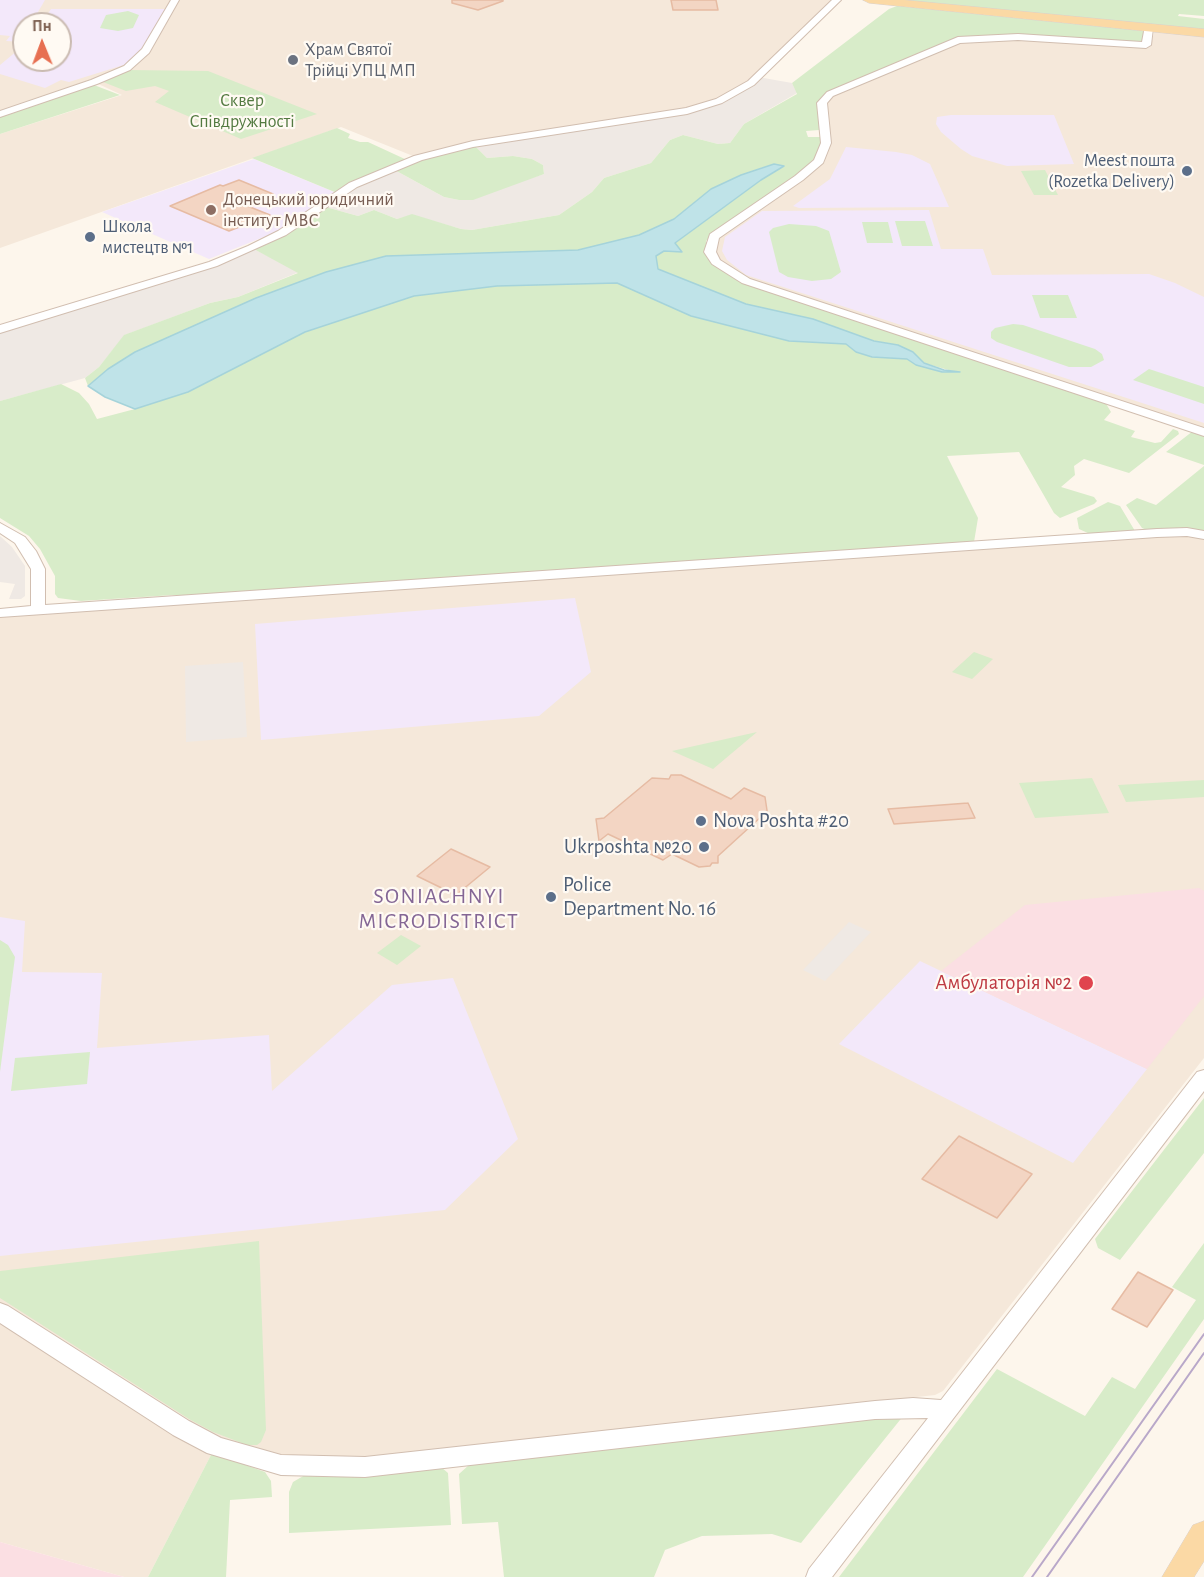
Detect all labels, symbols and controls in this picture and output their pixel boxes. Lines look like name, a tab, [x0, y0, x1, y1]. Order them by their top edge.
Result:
north arrow	[12, 12, 72, 72]
text: Пн	[32, 18, 52, 34]
place label: Храм Святої Трійці УПЦ МП	[305, 39, 416, 82]
marker: Храм Святої Трійці УПЦ МП	[286, 53, 300, 67]
park label: Сквер Співдружності	[189, 90, 295, 132]
place label: Meest пошта (Rozetka Delivery)	[1048, 150, 1175, 192]
marker: Meest пошта (Rozetka Delivery)	[1180, 164, 1194, 178]
place label: Донецький юридичний інститут МВС	[223, 189, 394, 232]
marker: Донецький юридичний інститут МВС	[204, 203, 218, 217]
place label: Школа мистецтв №1	[102, 216, 193, 258]
marker: Школа мистецтв №1	[83, 230, 97, 244]
place label: Nova Poshta #20	[713, 808, 849, 834]
marker: Nova Poshta #20	[694, 814, 708, 828]
place label: Ukrposhta №20	[564, 834, 692, 860]
marker: Ukrposhta №20	[697, 840, 711, 854]
place label: Police Department No. 16	[563, 872, 716, 922]
district label: SONIACHNYI MICRODISTRICT	[359, 883, 519, 934]
marker: Police Department No. 16	[544, 890, 558, 904]
place label: Амбулаторія №2	[935, 970, 1072, 996]
marker: Амбулаторія №2	[1077, 974, 1095, 992]

